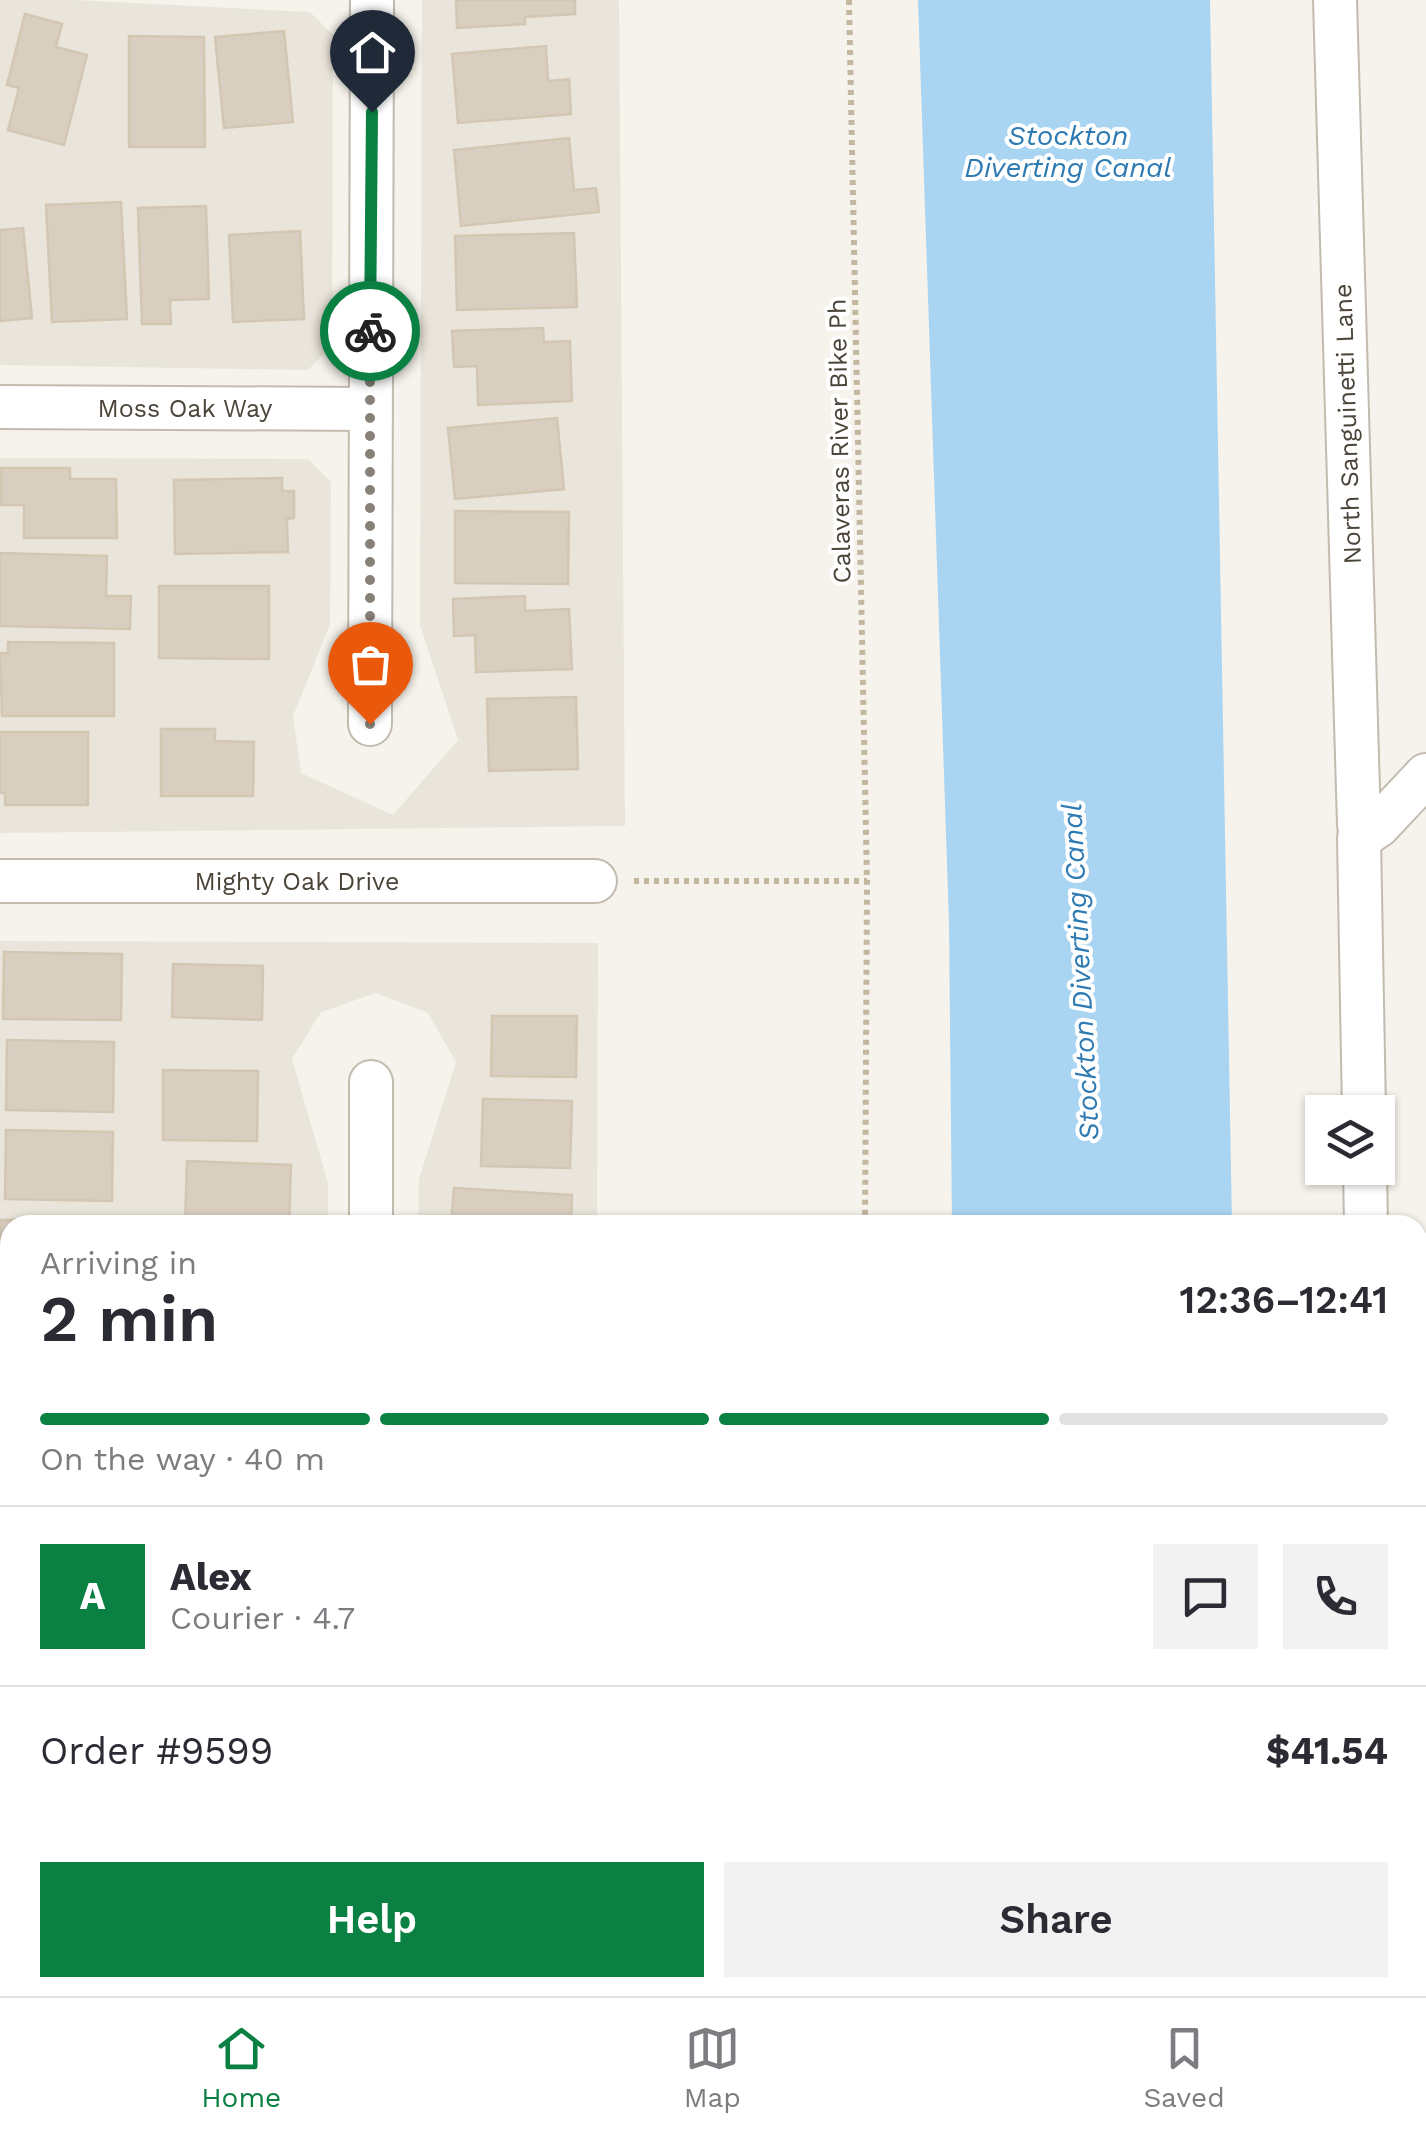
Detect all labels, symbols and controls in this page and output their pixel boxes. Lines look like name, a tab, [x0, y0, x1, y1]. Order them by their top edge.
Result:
pin	[330, 10, 415, 113]
icon: home	[345, 25, 400, 80]
water label: Stockton Diverting Canal	[964, 119, 1172, 184]
courier	[320, 281, 420, 381]
street label: North Sanguinetti Lane	[1328, 283, 1367, 565]
street label: Calaveras River Bike Ph	[823, 298, 856, 584]
icon: bike	[343, 304, 398, 359]
street label: Moss Oak Way	[98, 394, 272, 423]
pin	[328, 622, 413, 725]
icon: bag	[343, 637, 398, 692]
water label: Stockton Diverting Canal	[1055, 802, 1106, 1141]
street label: Mighty Oak Drive	[194, 867, 400, 896]
map controls	[1305, 1095, 1395, 1185]
button: layers	[1305, 1095, 1395, 1185]
text: Arriving in	[40, 1244, 197, 1282]
text: 12:36–12:41	[1180, 1278, 1388, 1322]
text: 2 min	[40, 1281, 218, 1357]
text: On the way · 40 m	[40, 1440, 325, 1478]
button: chat	[1153, 1544, 1258, 1649]
button: phone	[1283, 1544, 1388, 1649]
text: Alex	[170, 1555, 252, 1599]
text: A	[80, 1574, 105, 1618]
text: Courier · 4.7	[170, 1599, 355, 1637]
text: Order #9599	[40, 1729, 273, 1773]
text: $41.54	[1266, 1729, 1388, 1773]
button: Help	[40, 1862, 704, 1977]
button: Share	[724, 1862, 1388, 1977]
tab: Home	[201, 2021, 281, 2114]
tab: Map	[684, 2021, 741, 2114]
tab: Saved	[1143, 2021, 1225, 2114]

